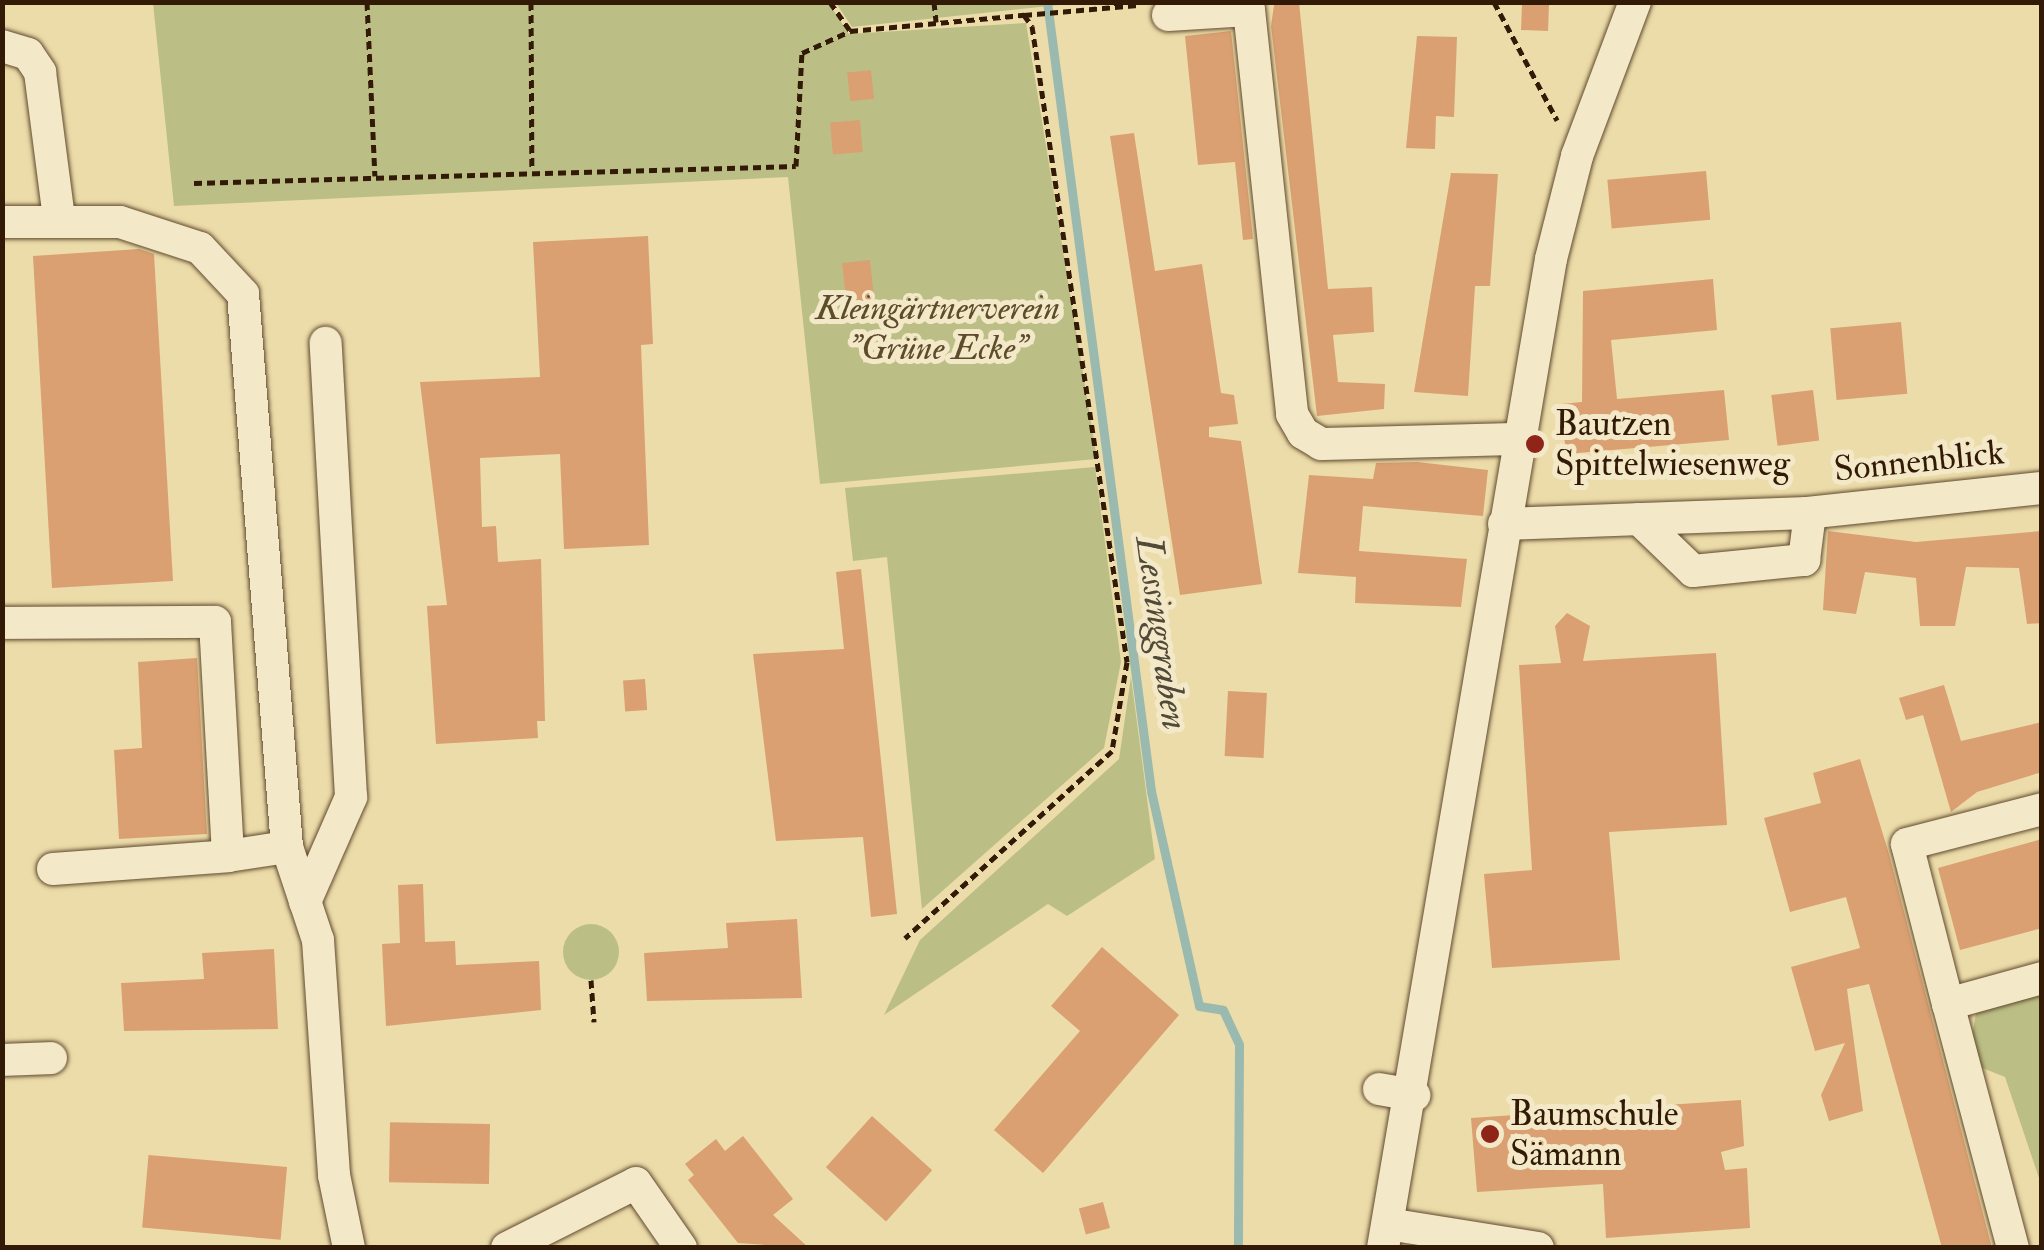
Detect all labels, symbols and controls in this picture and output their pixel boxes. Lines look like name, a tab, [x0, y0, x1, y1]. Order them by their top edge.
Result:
park label: Kleingärtnerverein "Grüne Ecke"	[816, 287, 1060, 369]
place label: Bautzen Spittelwiesenweg	[1555, 403, 1790, 485]
street label: Sonnenblick	[1832, 431, 2006, 491]
marker: Bautzen Spittelwiesenweg	[1524, 433, 1546, 455]
water label: Lessinggraben	[1125, 533, 1197, 733]
place label: Baumschule Sämann	[1510, 1093, 1678, 1175]
marker: Baumschule Sämann	[1479, 1123, 1501, 1145]

